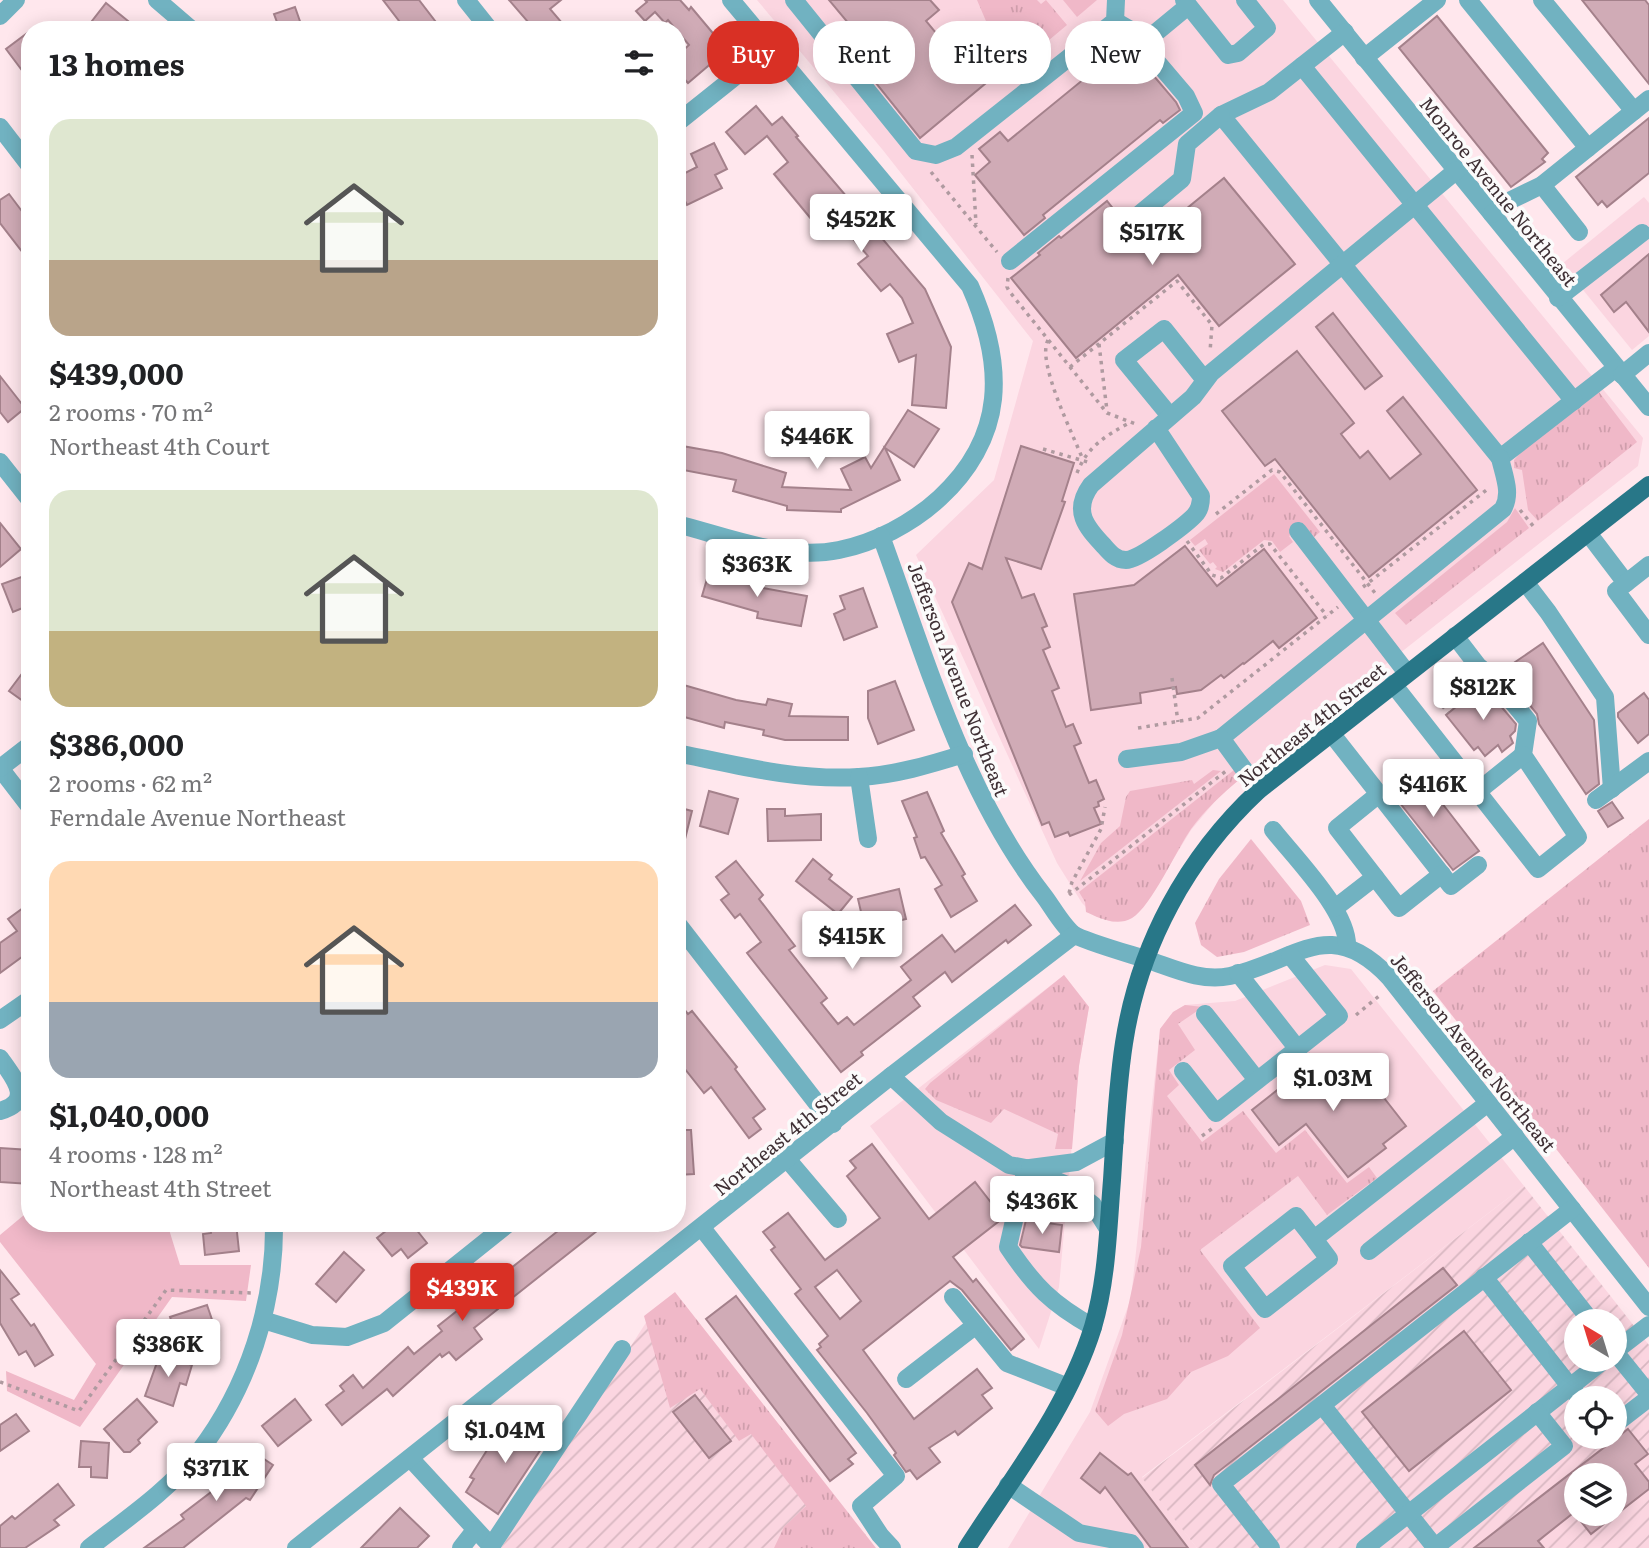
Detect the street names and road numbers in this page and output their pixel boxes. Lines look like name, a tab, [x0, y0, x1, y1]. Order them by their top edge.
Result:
street label: Monroe Avenue Northeast	[1414, 90, 1585, 292]
street label: Jefferson Avenue Northeast	[901, 558, 1017, 801]
street label: Northeast 4th Street	[1231, 655, 1391, 793]
street label: Jefferson Avenue Northeast	[1385, 946, 1563, 1158]
street label: Northeast 4th Street	[707, 1064, 867, 1202]

